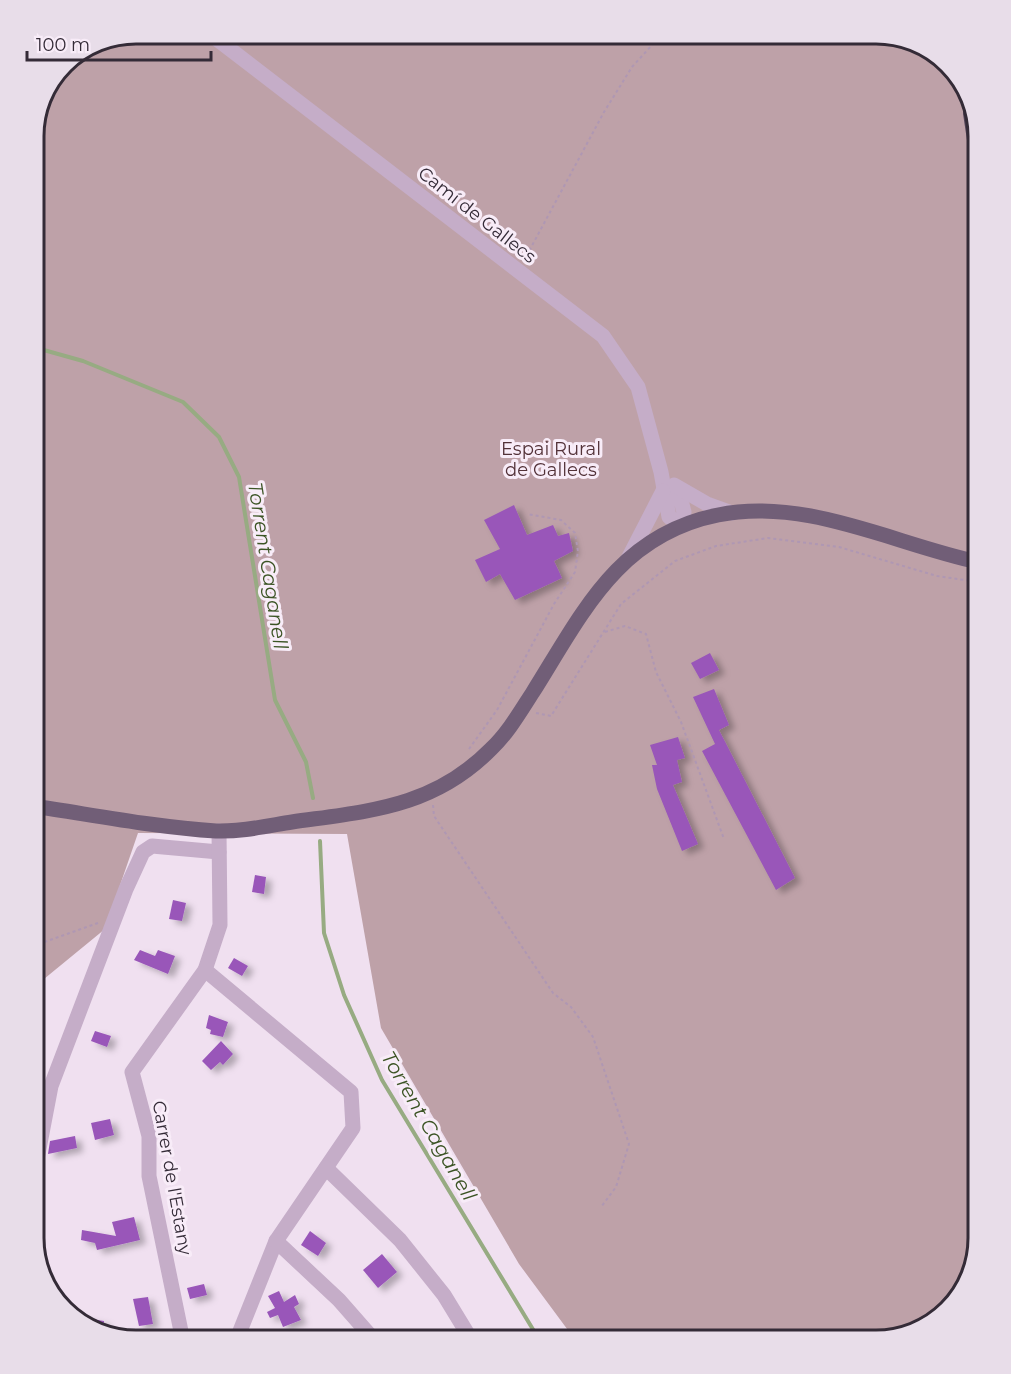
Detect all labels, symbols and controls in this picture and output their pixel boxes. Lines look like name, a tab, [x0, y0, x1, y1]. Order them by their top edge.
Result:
scale bar	[27, 24, 212, 62]
text: 100 m	[36, 34, 90, 56]
street label: Camí de Gallecs	[414, 162, 541, 268]
park label: Espai Rural de Gallecs	[501, 438, 601, 481]
water label: Torrent Caganell	[243, 481, 293, 652]
water label: Torrent Caganell	[376, 1047, 482, 1206]
street label: Carrer de l'Estany	[148, 1099, 196, 1257]

